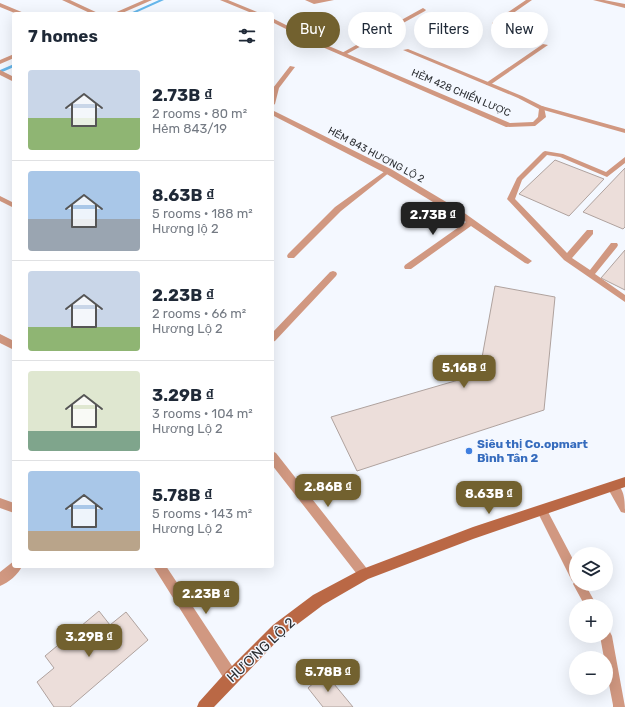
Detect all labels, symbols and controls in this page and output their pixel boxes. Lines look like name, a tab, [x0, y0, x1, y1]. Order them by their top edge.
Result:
chip: Buy	[286, 12, 340, 48]
chip: Rent	[348, 12, 406, 48]
chip: Filters	[414, 12, 483, 48]
chip: New	[491, 12, 548, 48]
icon: filters	[236, 25, 258, 47]
text: 7 homes	[28, 26, 98, 46]
street label: HẺM 428 CHIẾN LƯỢC	[410, 64, 514, 119]
text: 2.73B ₫	[152, 85, 213, 105]
icon: home	[60, 86, 108, 134]
text: 2 rooms · 80 m²	[152, 106, 247, 121]
text: Hẻm 843/19	[152, 121, 227, 136]
street label: HẺM 843 HƯƠNG LỘ 2	[326, 124, 427, 186]
text: 8.63B ₫	[152, 185, 215, 205]
icon: home	[60, 187, 108, 235]
pin: 2.73B ₫	[396, 202, 470, 236]
text: 5 rooms · 188 m²	[152, 206, 253, 221]
text: 2.73B ₫	[410, 207, 456, 222]
text: Hương lộ 2	[152, 221, 219, 236]
text: 2.23B ₫	[152, 285, 214, 305]
icon: home	[60, 287, 108, 335]
text: 2 rooms · 66 m²	[152, 306, 246, 321]
text: Hương Lộ 2	[152, 321, 223, 336]
pin: 5.16B ₫	[427, 355, 501, 389]
text: 5.16B ₫	[442, 360, 486, 375]
text: 3.29B ₫	[152, 385, 214, 405]
icon: home	[60, 387, 108, 435]
text: 3 rooms · 104 m²	[152, 406, 253, 421]
text: Hương Lộ 2	[152, 421, 223, 436]
place label: Siêu thị Co.opmart Bình Tân 2	[477, 437, 588, 465]
marker: Siêu thị Co.opmart Bình Tân 2	[464, 446, 474, 456]
pin: 2.86B ₫	[291, 474, 365, 508]
text: 2.86B ₫	[304, 479, 352, 494]
pin: 8.63B ₫	[452, 481, 526, 515]
text: 5.78B ₫	[152, 485, 213, 505]
text: 8.63B ₫	[465, 486, 513, 501]
icon: home	[60, 487, 108, 535]
text: 5 rooms · 143 m²	[152, 506, 252, 521]
text: Hương Lộ 2	[152, 521, 223, 536]
map controls	[569, 547, 613, 695]
button: layers	[569, 547, 613, 591]
pin: 2.23B ₫	[169, 581, 243, 615]
text: 2.23B ₫	[182, 586, 230, 601]
button: +	[569, 599, 613, 643]
street label: HƯƠNG LỘ 2	[223, 614, 299, 686]
pin: 3.29B ₫	[52, 624, 126, 658]
text: 3.29B ₫	[65, 629, 113, 644]
button: −	[569, 651, 613, 695]
pin: 5.78B ₫	[291, 659, 365, 693]
text: 5.78B ₫	[305, 664, 351, 679]

